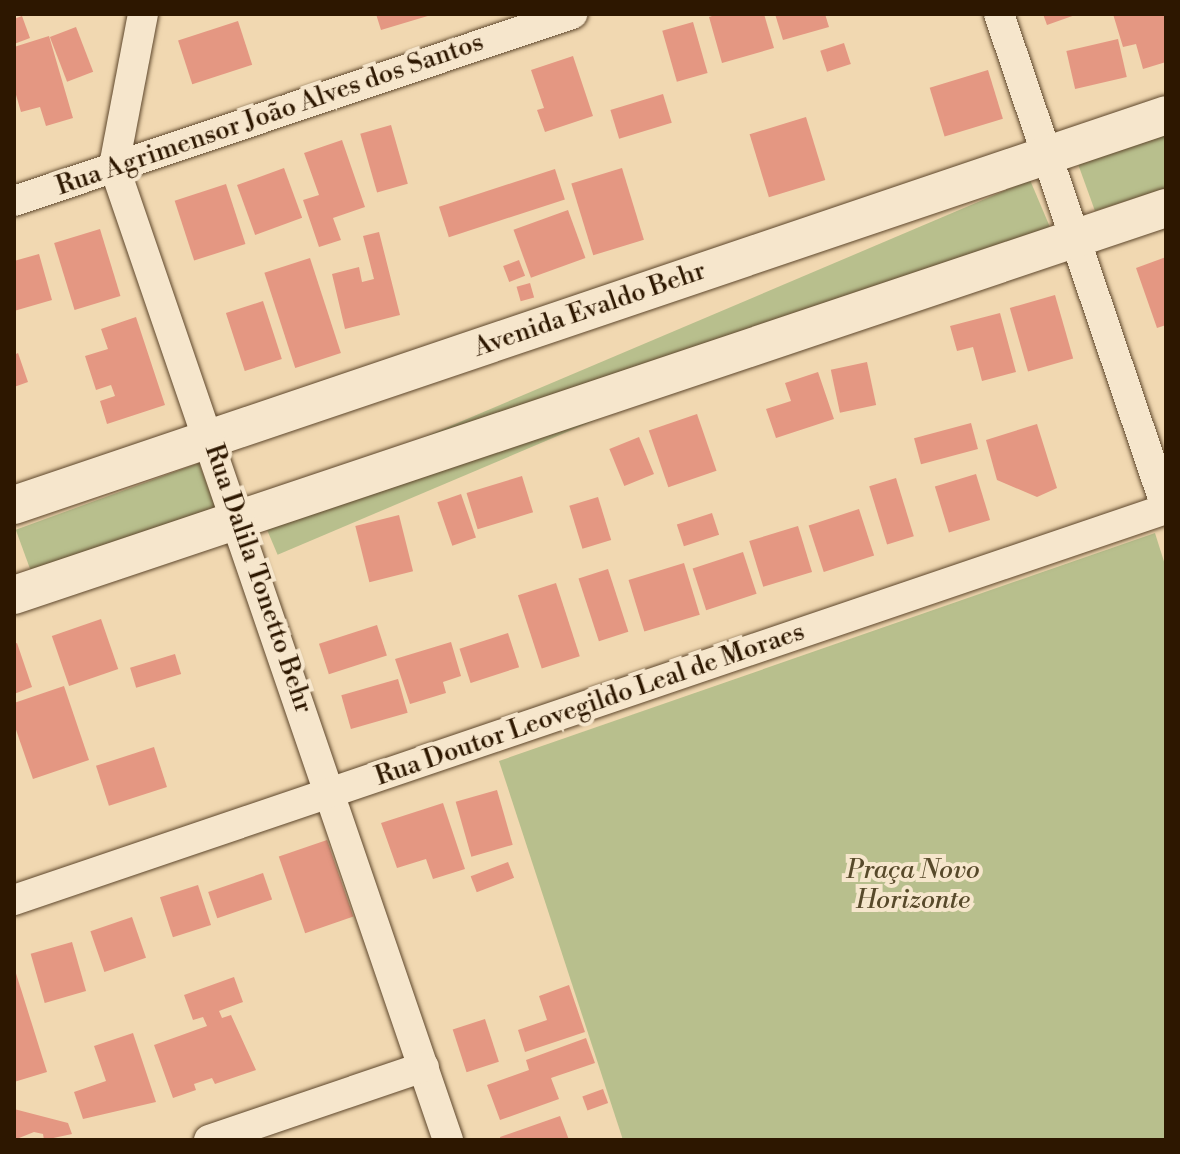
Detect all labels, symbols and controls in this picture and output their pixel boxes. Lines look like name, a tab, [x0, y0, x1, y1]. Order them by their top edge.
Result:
street label: Rua Agrimensor João Alves dos Santos	[52, 27, 488, 203]
street label: Avenida Evaldo Behr	[470, 256, 710, 364]
street label: Rua Dalila Tonetto Behr	[197, 440, 319, 718]
street label: Rua Doutor Leovegildo Leal de Moraes	[371, 617, 809, 793]
park label: Praça Novo Horizonte	[846, 855, 980, 916]

